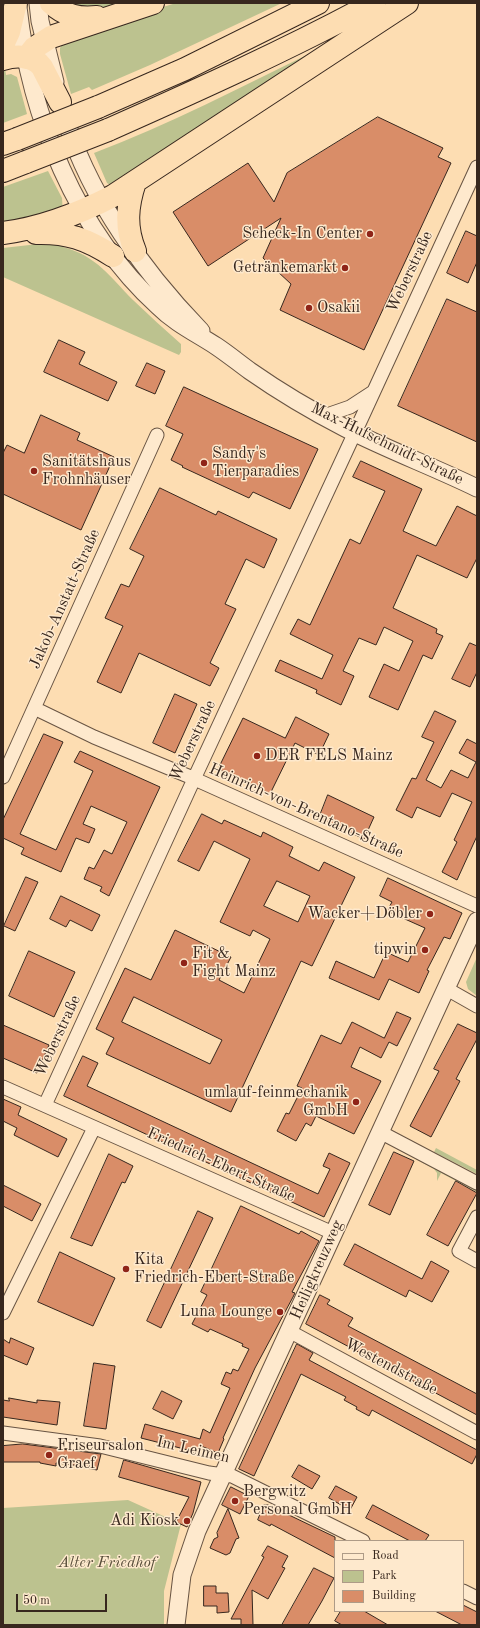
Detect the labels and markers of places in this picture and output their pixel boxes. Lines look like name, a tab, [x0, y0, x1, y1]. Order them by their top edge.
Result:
place label: Scheck-In Center	[242, 224, 362, 244]
marker: Scheck-In Center	[365, 229, 375, 239]
place label: Getränkemarkt	[233, 258, 337, 278]
marker: Getränkemarkt	[340, 263, 350, 273]
place label: Osakii	[317, 298, 360, 318]
marker: Osakii	[304, 303, 314, 313]
place label: Sandy's Tierparadies	[212, 444, 299, 482]
place label: Sanitätshaus Frohnhäuser	[42, 452, 131, 490]
marker: Sandy's Tierparadies	[199, 458, 209, 468]
marker: Sanitätshaus Frohnhäuser	[29, 466, 39, 476]
place label: DER FELS Mainz	[265, 746, 393, 766]
marker: DER FELS Mainz	[252, 751, 262, 761]
place label: Wacker+Döbler	[307, 904, 422, 924]
marker: Wacker+Döbler	[425, 909, 435, 919]
place label: tipwin	[374, 940, 417, 960]
place label: Fit & Fight Mainz	[192, 944, 276, 982]
marker: tipwin	[420, 945, 430, 955]
marker: Fit & Fight Mainz	[179, 958, 189, 968]
place label: umlauf-feinmechanik GmbH	[204, 1083, 348, 1121]
marker: umlauf-feinmechanik GmbH	[351, 1097, 361, 1107]
place label: Kita Friedrich-Ebert-Straße	[134, 1250, 294, 1288]
marker: Kita Friedrich-Ebert-Straße	[121, 1264, 131, 1274]
place label: Luna Lounge	[180, 1302, 272, 1322]
marker: Luna Lounge	[275, 1307, 285, 1317]
place label: Friseursalon Graef	[57, 1436, 144, 1474]
marker: Friseursalon Graef	[44, 1450, 54, 1460]
place label: Bergwitz Personal GmbH	[243, 1482, 352, 1520]
marker: Bergwitz Personal GmbH	[230, 1496, 240, 1506]
place label: Adi Kiosk	[110, 1511, 179, 1531]
marker: Adi Kiosk	[182, 1516, 192, 1526]

